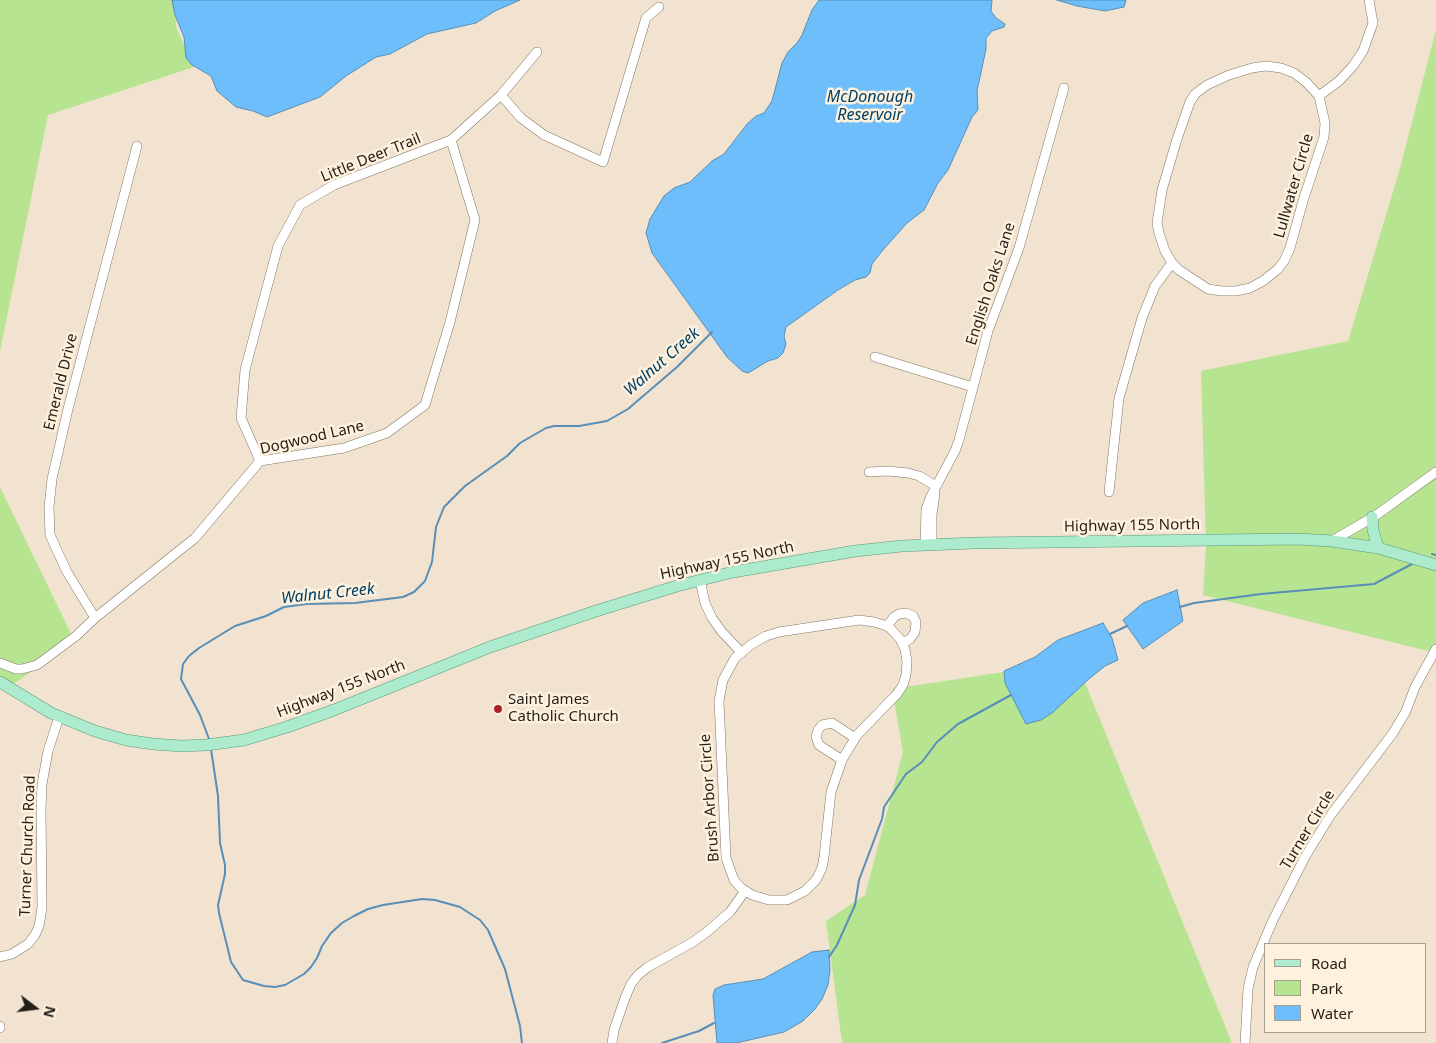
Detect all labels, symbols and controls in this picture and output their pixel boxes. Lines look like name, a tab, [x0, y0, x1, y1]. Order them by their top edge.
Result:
water label: McDonough Reservoir	[827, 87, 913, 125]
street label: Little Deer Trail	[318, 130, 424, 186]
street label: Lullwater Circle	[1270, 132, 1318, 240]
street label: English Oaks Lane	[963, 220, 1019, 348]
water label: Walnut Creek	[620, 324, 704, 400]
street label: Emerald Drive	[40, 332, 82, 432]
street label: Dogwood Lane	[258, 417, 366, 459]
street label: Highway 155 North	[1064, 516, 1200, 536]
street label: Highway 155 North	[659, 538, 795, 584]
water label: Walnut Creek	[280, 580, 376, 608]
street label: Highway 155 North	[274, 656, 408, 722]
place label: Saint James Catholic Church	[508, 691, 619, 726]
marker: Saint James Catholic Church	[492, 703, 504, 715]
street label: Brush Arbor Circle	[697, 733, 723, 863]
street label: Turner Church Road	[17, 775, 39, 917]
street label: Turner Circle	[1277, 787, 1339, 873]
legend	[1264, 943, 1426, 1033]
text: Road	[1311, 953, 1347, 973]
text: Park	[1311, 978, 1343, 998]
north arrow	[10, 983, 60, 1033]
text: Water	[1311, 1003, 1353, 1023]
text: N	[39, 1004, 61, 1020]

